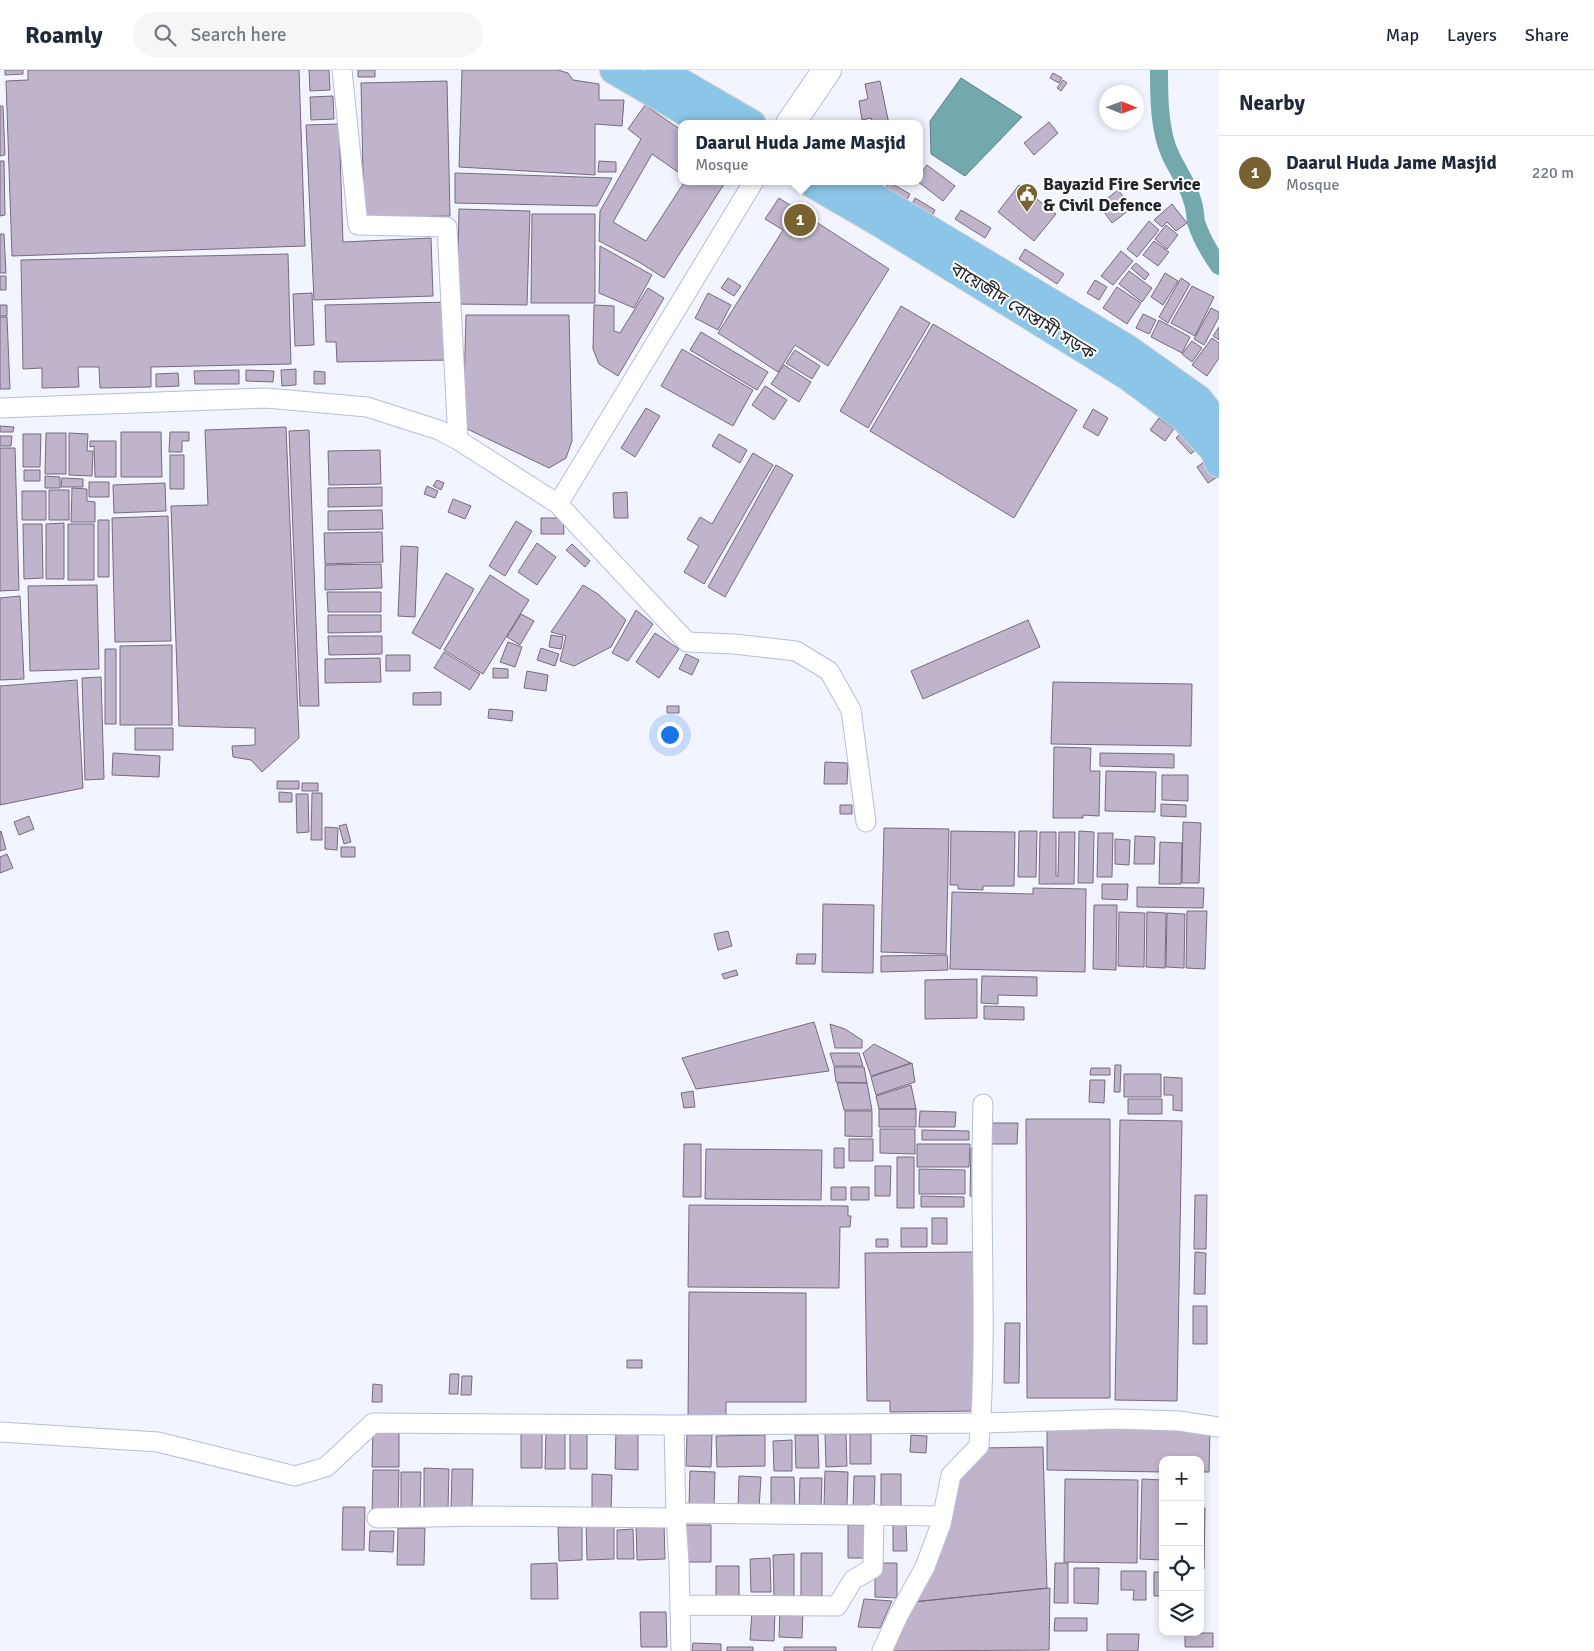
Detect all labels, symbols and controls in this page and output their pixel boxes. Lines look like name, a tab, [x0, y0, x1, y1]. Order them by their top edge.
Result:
search box	[133, 12, 483, 57]
text: Roamly	[25, 20, 103, 50]
icon: search	[151, 21, 179, 49]
text: Search here	[191, 23, 287, 47]
text: Map	[1386, 24, 1419, 46]
text: Layers	[1447, 24, 1497, 46]
text: Share	[1525, 24, 1569, 46]
north arrow	[1099, 85, 1144, 130]
text: Nearby	[1239, 90, 1305, 116]
popup	[678, 120, 923, 185]
text: Daarul Huda Jame Masjid	[695, 131, 906, 155]
text: Daarul Huda Jame Masjid	[1286, 151, 1497, 175]
text: Mosque	[695, 155, 749, 175]
text: 1	[1251, 163, 1259, 183]
text: 220 m	[1532, 163, 1574, 183]
place label: Bayazid Fire Service & Civil Defence	[1043, 173, 1201, 216]
text: Mosque	[1286, 175, 1339, 195]
public building icon: Bayazid Fire Service & Civil Defence	[1015, 182, 1039, 213]
pin: 1	[784, 201, 816, 239]
street label: বায়েজীদ বোস্তামী সড়ক	[946, 257, 1100, 365]
your location	[657, 722, 683, 748]
map controls	[1159, 1456, 1204, 1636]
button: +	[1159, 1456, 1204, 1501]
button: −	[1159, 1501, 1204, 1546]
button: locate	[1159, 1546, 1204, 1591]
button: layers	[1159, 1591, 1204, 1636]

